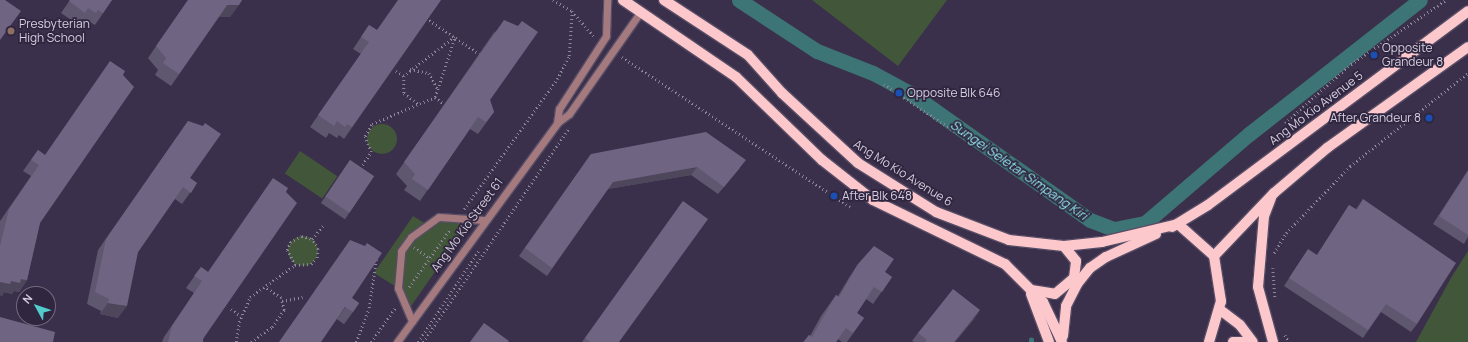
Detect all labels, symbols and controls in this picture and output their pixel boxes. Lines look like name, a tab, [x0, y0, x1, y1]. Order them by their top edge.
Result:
place label: Presbyterian High School	[19, 17, 90, 45]
marker: Presbyterian High School	[6, 26, 16, 36]
place label: Opposite Grandeur 8	[1382, 41, 1443, 69]
marker: Opposite Grandeur 8	[1369, 50, 1379, 60]
street label: Ang Mo Kio Avenue 5	[1266, 68, 1366, 148]
place label: Opposite Blk 646	[907, 86, 1000, 100]
marker: Opposite Blk 646	[894, 88, 904, 98]
place label: After Grandeur 8	[1330, 111, 1421, 125]
marker: After Grandeur 8	[1424, 113, 1434, 123]
water label: Sungei Seletar Simpang Kiri	[947, 117, 1091, 223]
street label: Ang Mo Kio Avenue 6	[851, 137, 955, 209]
street label: Ang Mo Kio Street 61	[428, 175, 506, 275]
place label: After Blk 648	[842, 189, 912, 203]
marker: After Blk 648	[829, 191, 839, 201]
north arrow	[16, 286, 56, 326]
text: N	[19, 291, 35, 306]

